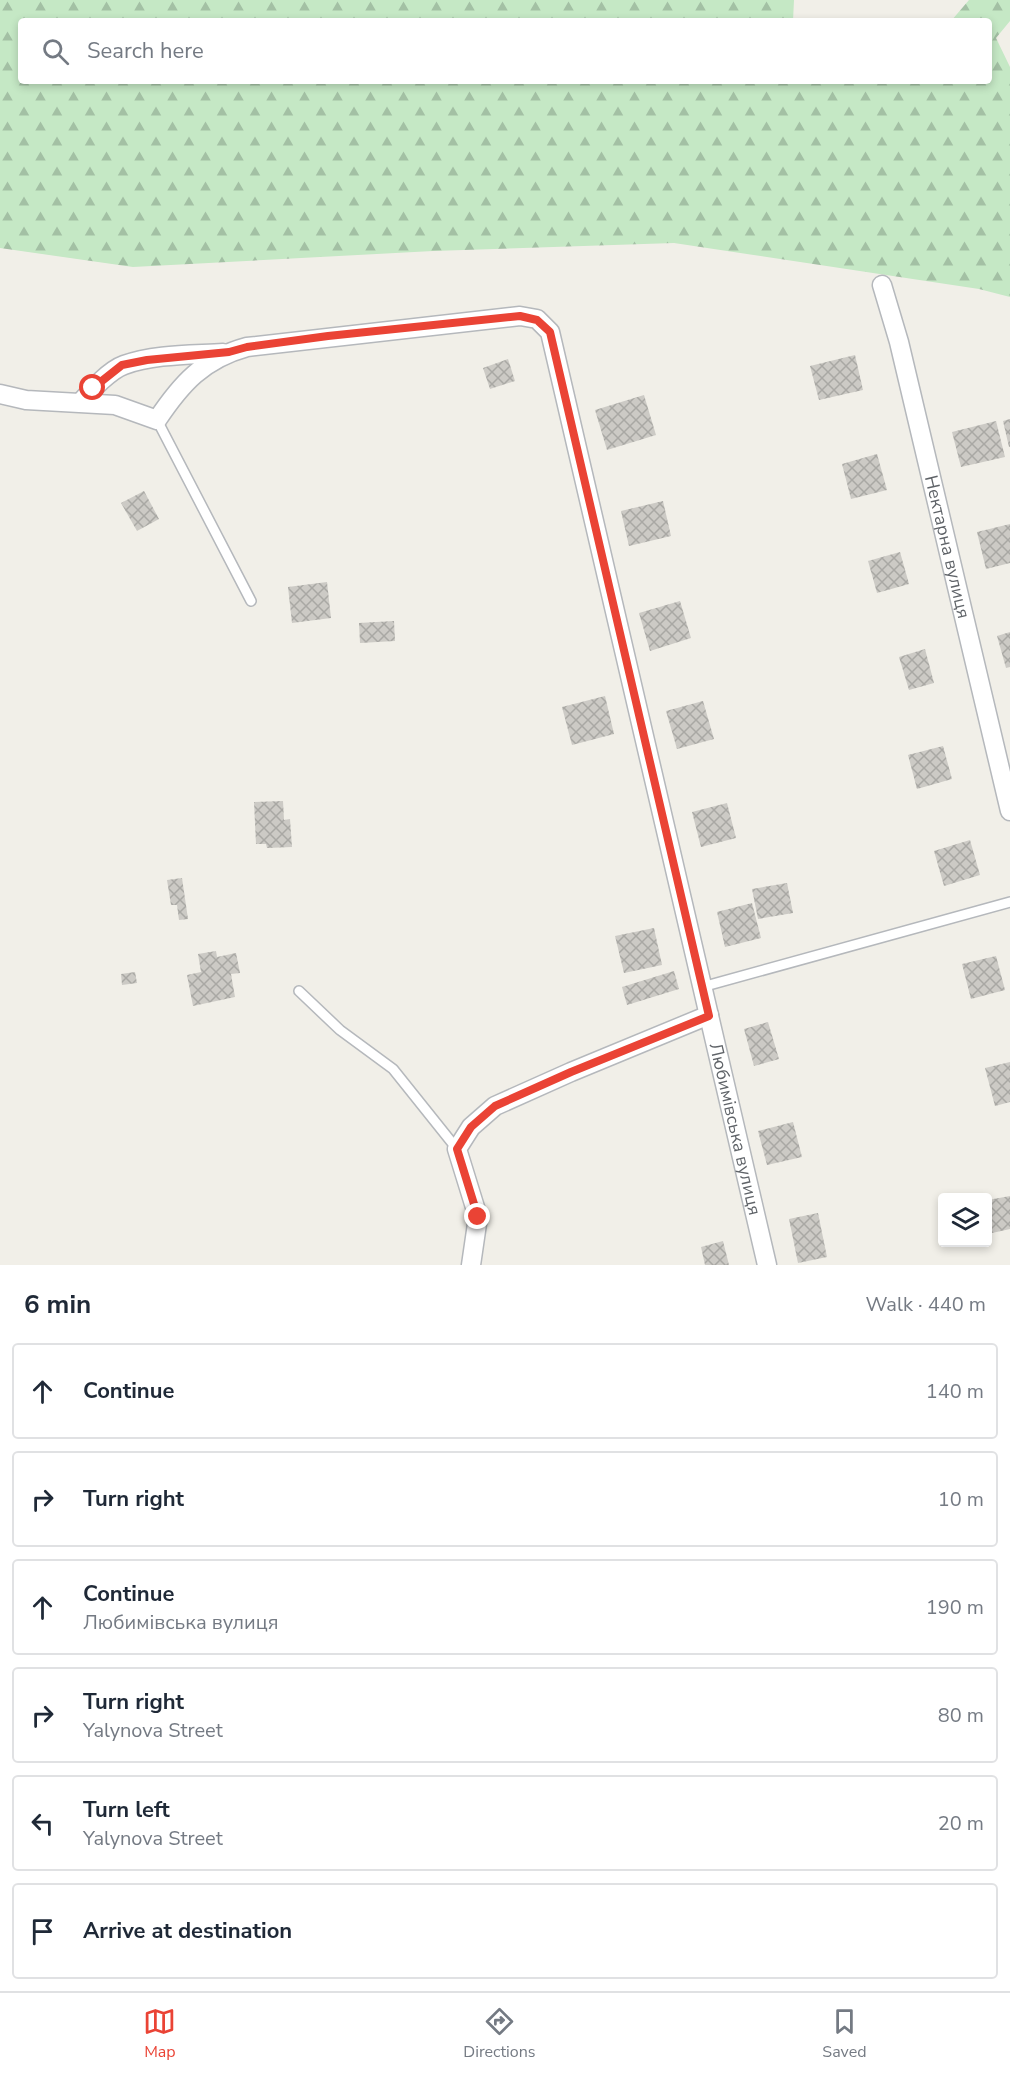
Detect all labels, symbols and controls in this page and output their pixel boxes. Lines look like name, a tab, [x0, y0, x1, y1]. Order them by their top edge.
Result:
search box	[18, 18, 992, 84]
icon: search	[39, 35, 72, 68]
text: Search here	[87, 36, 204, 66]
route start	[79, 374, 105, 400]
street label: Нектарна вулиця	[919, 473, 976, 621]
street label: Любимівська вулиця	[704, 1041, 767, 1217]
map controls	[938, 1193, 992, 1247]
button: layers	[938, 1193, 992, 1247]
route end	[464, 1203, 490, 1229]
text: 6 min	[24, 1287, 91, 1322]
text: Walk · 440 m	[866, 1291, 986, 1318]
icon: ahead	[26, 1375, 59, 1408]
text: Continue	[83, 1376, 174, 1406]
text: 140 m	[926, 1378, 984, 1405]
icon: right	[26, 1483, 59, 1516]
text: Turn right	[83, 1484, 184, 1514]
text: 10 m	[938, 1486, 984, 1513]
text: Continue	[83, 1579, 174, 1609]
icon: ahead	[26, 1591, 59, 1624]
text: 190 m	[926, 1594, 984, 1621]
text: Любимівська вулиця	[83, 1609, 279, 1636]
text: Turn right	[83, 1687, 184, 1717]
icon: right	[26, 1699, 59, 1732]
text: 80 m	[938, 1702, 984, 1729]
text: Yalynova Street	[83, 1717, 223, 1744]
text: Turn left	[83, 1795, 170, 1825]
icon: left	[26, 1807, 59, 1840]
text: 20 m	[938, 1810, 984, 1837]
text: Yalynova Street	[83, 1825, 223, 1852]
icon: arrive	[26, 1915, 59, 1948]
text: Arrive at destination	[83, 1916, 292, 1946]
tab: Map	[143, 2005, 176, 2063]
tab: Directions	[463, 2005, 535, 2063]
tab: Saved	[822, 2005, 867, 2063]

